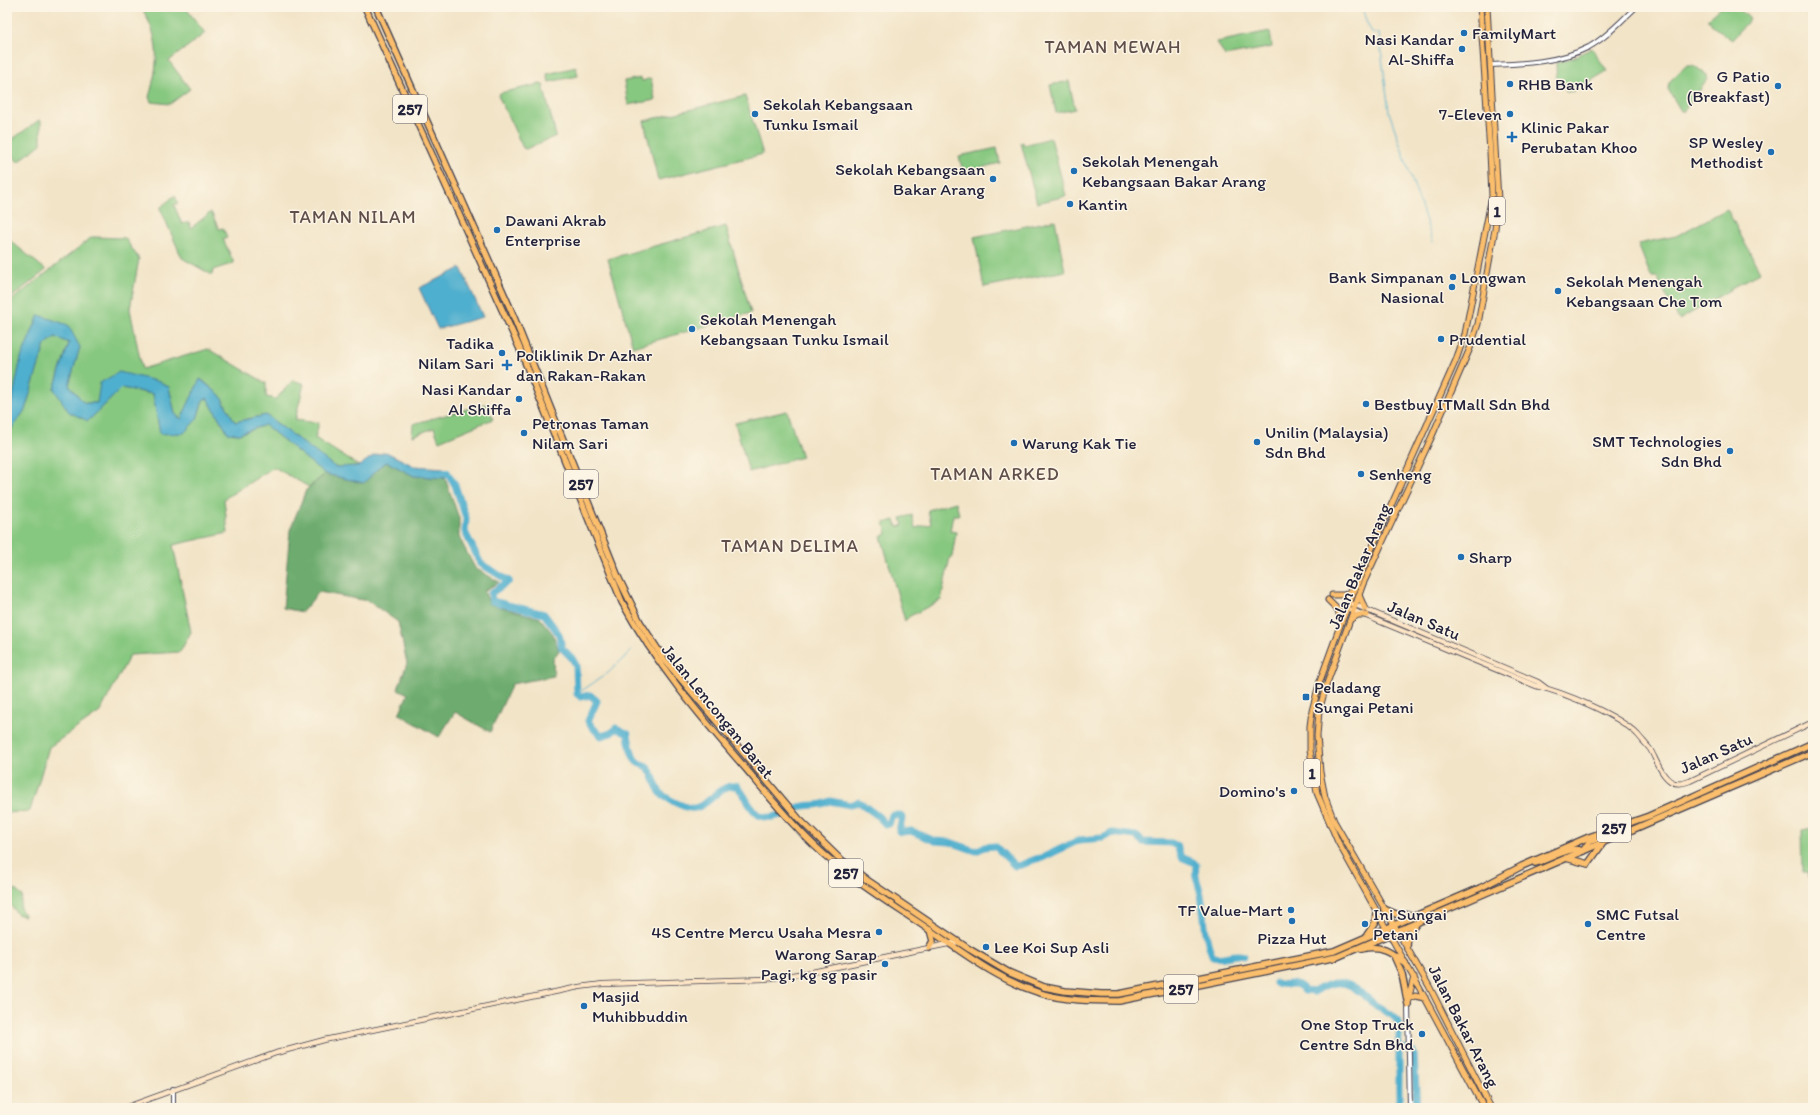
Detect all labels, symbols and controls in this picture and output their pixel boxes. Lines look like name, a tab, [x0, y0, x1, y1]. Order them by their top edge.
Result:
place label: FamilyMart	[1472, 23, 1557, 43]
marker: FamilyMart	[1459, 28, 1469, 38]
place label: Nasi Kandar Al-Shiffa	[1365, 29, 1454, 69]
district label: TAMAN MEWAH	[1045, 36, 1181, 58]
marker: Nasi Kandar Al-Shiffa	[1457, 44, 1467, 54]
place label: G Patio (Breakfast)	[1687, 66, 1770, 106]
place label: RHB Bank	[1518, 74, 1593, 94]
marker: RHB Bank	[1505, 79, 1515, 89]
marker: G Patio (Breakfast)	[1773, 81, 1783, 91]
place label: Sekolah Kebangsaan Tunku Ismail	[763, 94, 913, 134]
road number: 257	[393, 95, 427, 123]
place label: 7-Eleven	[1439, 104, 1502, 124]
marker: Sekolah Kebangsaan Tunku Ismail	[750, 109, 760, 119]
marker: 7-Eleven	[1505, 109, 1515, 119]
place label: Klinic Pakar Perubatan Khoo	[1521, 117, 1638, 157]
marker: Klinic Pakar Perubatan Khoo	[1506, 131, 1518, 143]
place label: SP Wesley Methodist	[1689, 132, 1764, 172]
marker: SP Wesley Methodist	[1766, 147, 1776, 157]
place label: Sekolah Menengah Kebangsaan Bakar Arang	[1082, 151, 1266, 191]
place label: Sekolah Kebangsaan Bakar Arang	[835, 159, 985, 199]
marker: Sekolah Menengah Kebangsaan Bakar Arang	[1069, 166, 1079, 176]
marker: Sekolah Kebangsaan Bakar Arang	[988, 174, 998, 184]
place label: Kantin	[1078, 194, 1128, 214]
road number: 1	[1489, 197, 1505, 225]
marker: Kantin	[1065, 199, 1075, 209]
district label: TAMAN NILAM	[289, 206, 417, 228]
place label: Dawani Akrab Enterprise	[505, 210, 607, 250]
marker: Dawani Akrab Enterprise	[492, 225, 502, 235]
place label: Bank Simpanan Nasional	[1328, 267, 1444, 307]
place label: Longwan	[1461, 267, 1526, 287]
place label: Sekolah Menengah Kebangsaan Che Tom	[1566, 271, 1722, 311]
marker: Longwan	[1448, 272, 1458, 282]
marker: Bank Simpanan Nasional	[1447, 282, 1457, 292]
marker: Sekolah Menengah Kebangsaan Che Tom	[1553, 286, 1563, 296]
place label: Sekolah Menengah Kebangsaan Tunku Ismail	[700, 309, 889, 349]
marker: Sekolah Menengah Kebangsaan Tunku Ismail	[687, 324, 697, 334]
place label: Prudential	[1449, 329, 1526, 349]
place label: Tadika Nilam Sari	[418, 333, 494, 373]
marker: Prudential	[1436, 334, 1446, 344]
place label: Poliklinik Dr Azhar dan Rakan-Rakan	[516, 345, 652, 385]
marker: Tadika Nilam Sari	[497, 348, 507, 358]
marker: Poliklinik Dr Azhar dan Rakan-Rakan	[501, 359, 513, 371]
place label: Nasi Kandar Al Shiffa	[422, 379, 511, 419]
marker: Nasi Kandar Al Shiffa	[514, 394, 524, 404]
place label: Bestbuy ITMall Sdn Bhd	[1374, 394, 1551, 414]
marker: Bestbuy ITMall Sdn Bhd	[1361, 399, 1371, 409]
place label: Petronas Taman Nilam Sari	[532, 413, 649, 453]
place label: Unilin (Malaysia) Sdn Bhd	[1265, 422, 1389, 462]
marker: Petronas Taman Nilam Sari	[519, 428, 529, 438]
place label: SMT Technologies Sdn Bhd	[1592, 431, 1723, 471]
place label: Warung Kak Tie	[1022, 433, 1137, 453]
marker: Unilin (Malaysia) Sdn Bhd	[1252, 437, 1262, 447]
marker: Warung Kak Tie	[1009, 438, 1019, 448]
marker: SMT Technologies Sdn Bhd	[1725, 446, 1735, 456]
district label: TAMAN ARKED	[930, 463, 1060, 485]
place label: Senheng	[1369, 464, 1432, 484]
marker: Senheng	[1356, 469, 1366, 479]
road number: 257	[564, 470, 598, 498]
street label: Jalan Bakar Arang	[1323, 500, 1395, 632]
district label: TAMAN DELIMA	[721, 535, 859, 557]
place label: Sharp	[1469, 547, 1512, 567]
marker: Sharp	[1456, 552, 1466, 562]
street label: Jalan Satu	[1385, 596, 1464, 644]
street label: Jalan Lencongan Barat	[658, 640, 778, 782]
place label: Peladang Sungai Petani	[1314, 677, 1414, 717]
marker: Peladang Sungai Petani	[1301, 692, 1311, 702]
street label: Jalan Satu	[1677, 728, 1756, 778]
road number: 1	[1304, 759, 1320, 787]
place label: Domino's	[1219, 781, 1286, 801]
marker: Domino's	[1289, 786, 1299, 796]
road number: 257	[1597, 814, 1631, 842]
road number: 257	[829, 859, 863, 887]
place label: TF Value-Mart	[1178, 900, 1283, 920]
place label: Ini Sungai Petani	[1373, 904, 1447, 944]
place label: SMC Futsal Centre	[1596, 904, 1679, 944]
marker: TF Value-Mart	[1286, 905, 1296, 915]
marker: Pizza Hut	[1287, 916, 1297, 926]
marker: Ini Sungai Petani	[1360, 919, 1370, 929]
marker: SMC Futsal Centre	[1583, 919, 1593, 929]
place label: 4S Centre Mercu Usaha Mesra	[651, 922, 871, 942]
marker: 4S Centre Mercu Usaha Mesra	[874, 927, 884, 937]
place label: Pizza Hut	[1257, 928, 1327, 948]
place label: Lee Koi Sup Asli	[994, 937, 1109, 957]
marker: Lee Koi Sup Asli	[981, 942, 991, 952]
place label: Warong Sarap Pagi, kg sg pasir	[761, 944, 878, 984]
marker: Warong Sarap Pagi, kg sg pasir	[880, 959, 890, 969]
street label: Jalan Bakar Arang	[1425, 961, 1504, 1091]
road number: 257	[1164, 975, 1198, 1003]
place label: Masjid Muhibbuddin	[592, 986, 688, 1026]
marker: Masjid Muhibbuddin	[579, 1001, 589, 1011]
place label: One Stop Truck Centre Sdn Bhd	[1299, 1014, 1415, 1054]
marker: One Stop Truck Centre Sdn Bhd	[1417, 1029, 1427, 1039]

